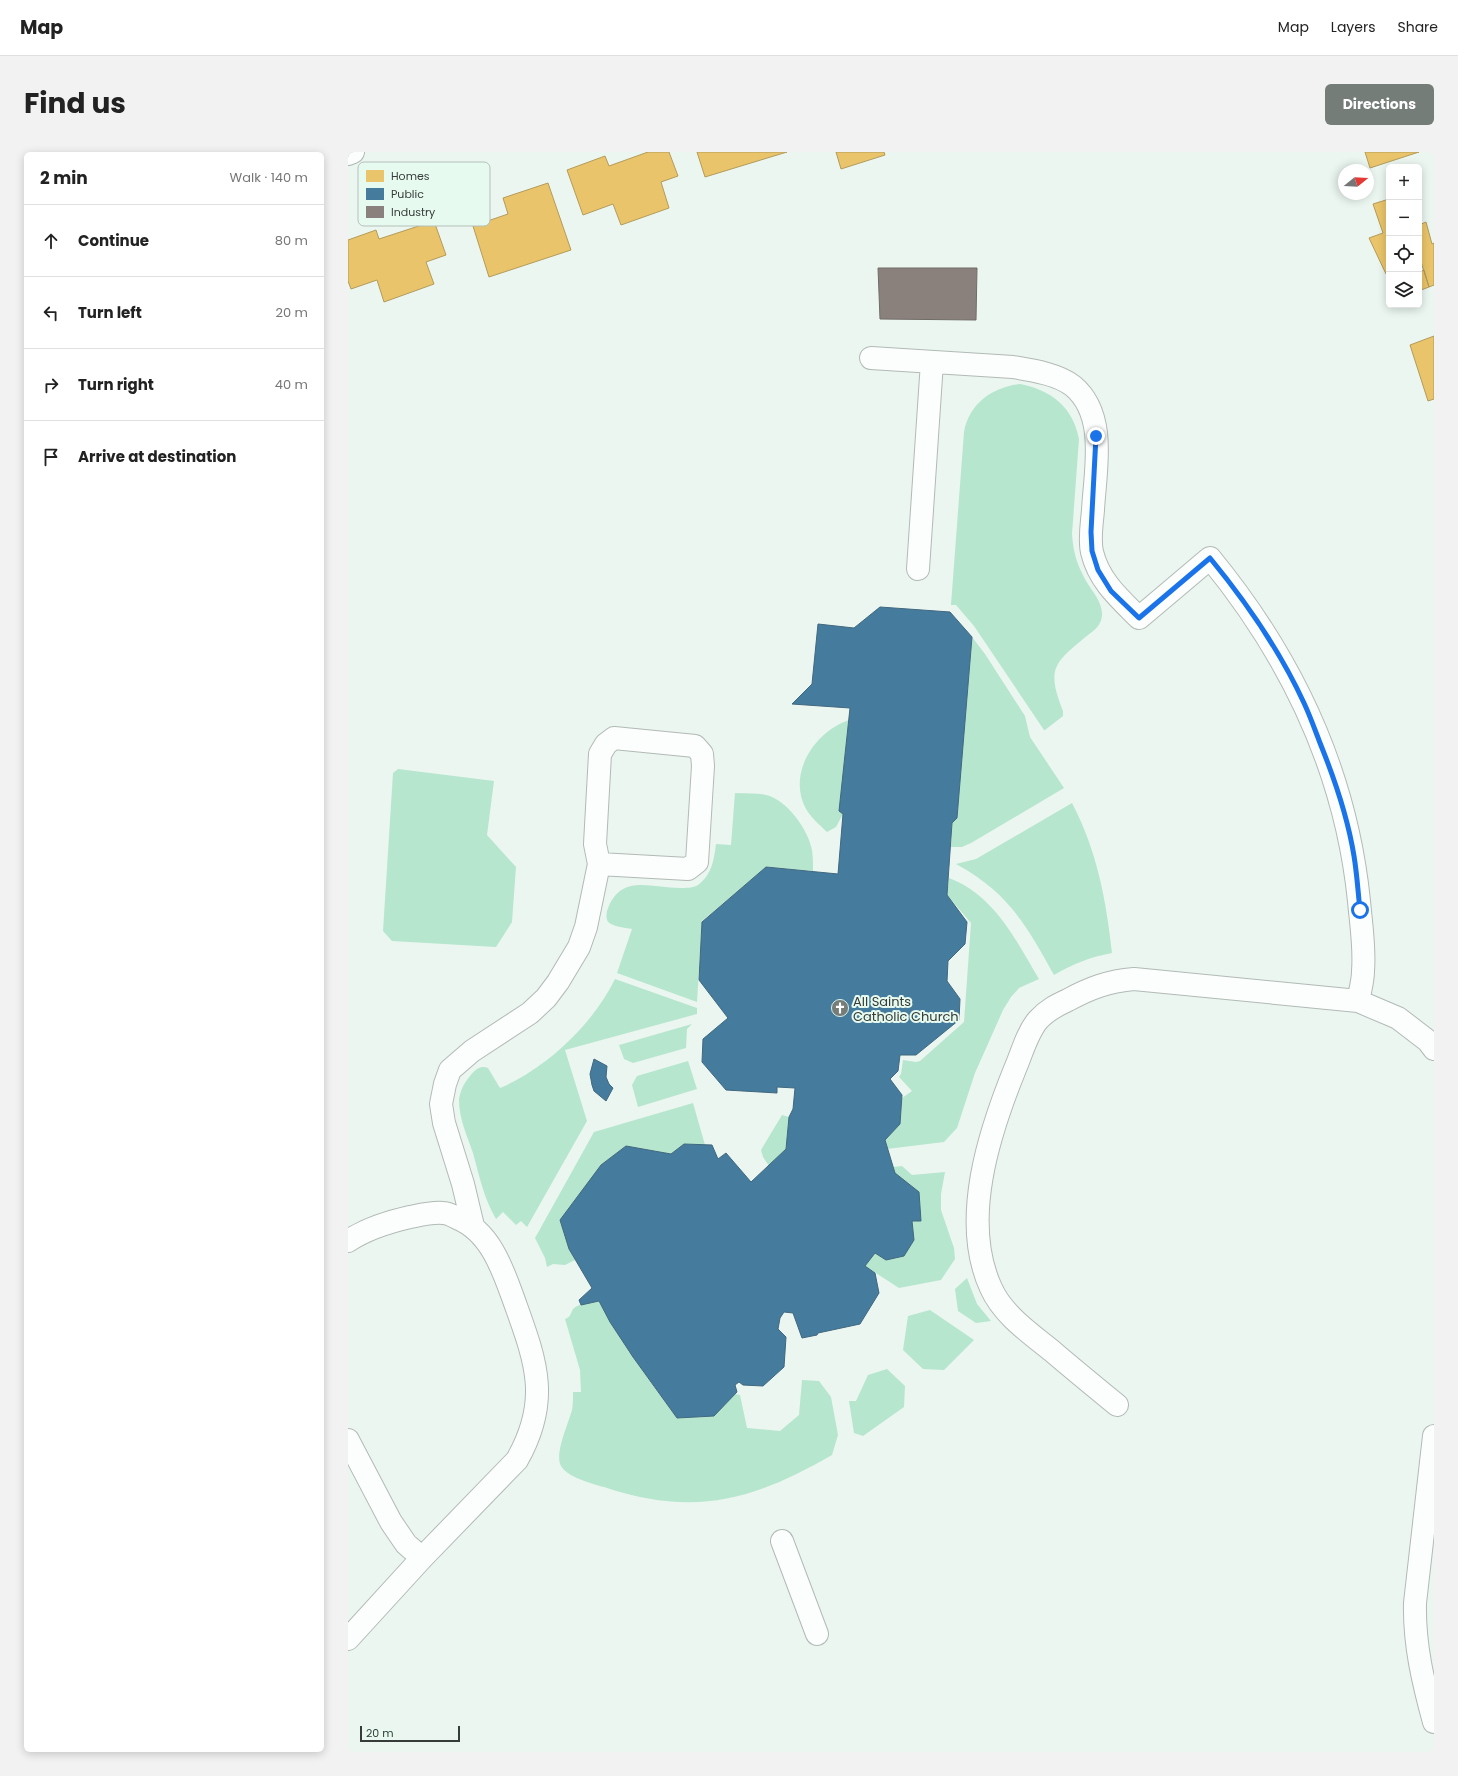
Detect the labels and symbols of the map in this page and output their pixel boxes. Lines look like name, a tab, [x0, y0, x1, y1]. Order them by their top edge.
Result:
legend	[358, 162, 490, 226]
north arrow	[1338, 164, 1374, 200]
text: Homes	[391, 168, 430, 184]
text: Public	[391, 186, 424, 202]
text: Industry	[391, 204, 436, 220]
route end	[1087, 427, 1105, 445]
route start	[1351, 901, 1369, 919]
place label: All Saints Catholic Church	[853, 992, 959, 1026]
church icon: All Saints Catholic Church	[830, 998, 850, 1018]
scale bar	[360, 1724, 460, 1743]

